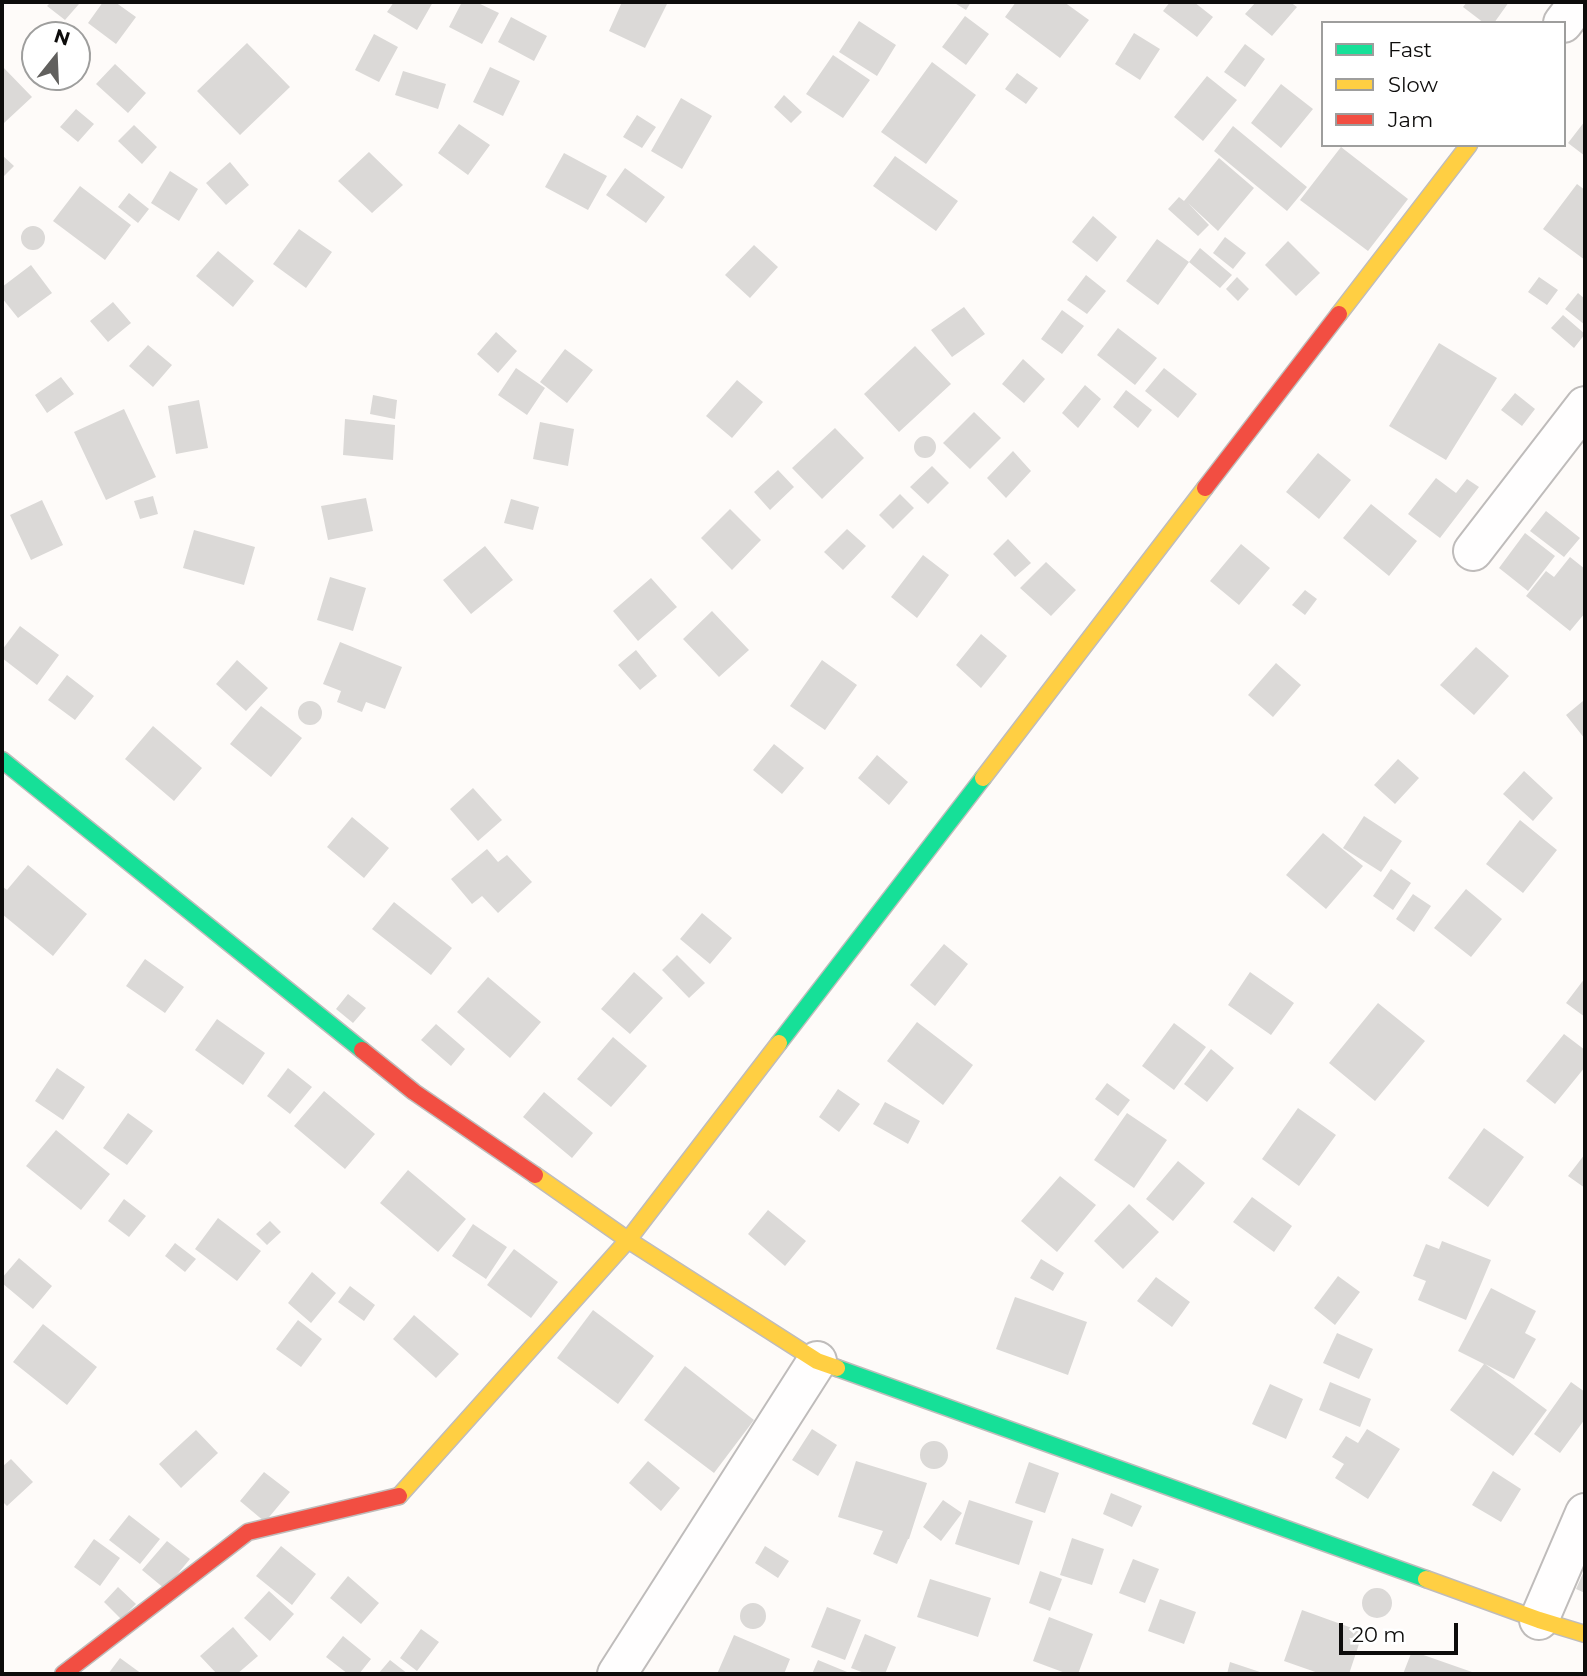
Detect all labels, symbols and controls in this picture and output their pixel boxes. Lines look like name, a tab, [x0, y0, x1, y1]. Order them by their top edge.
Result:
north arrow	[21, 21, 91, 91]
legend	[1321, 21, 1566, 147]
text: N	[51, 24, 73, 51]
text: Fast	[1388, 37, 1432, 62]
text: Slow	[1388, 72, 1438, 97]
text: Jam	[1388, 107, 1433, 132]
scale bar	[1342, 1610, 1461, 1654]
text: 20 m	[1352, 1622, 1406, 1647]

